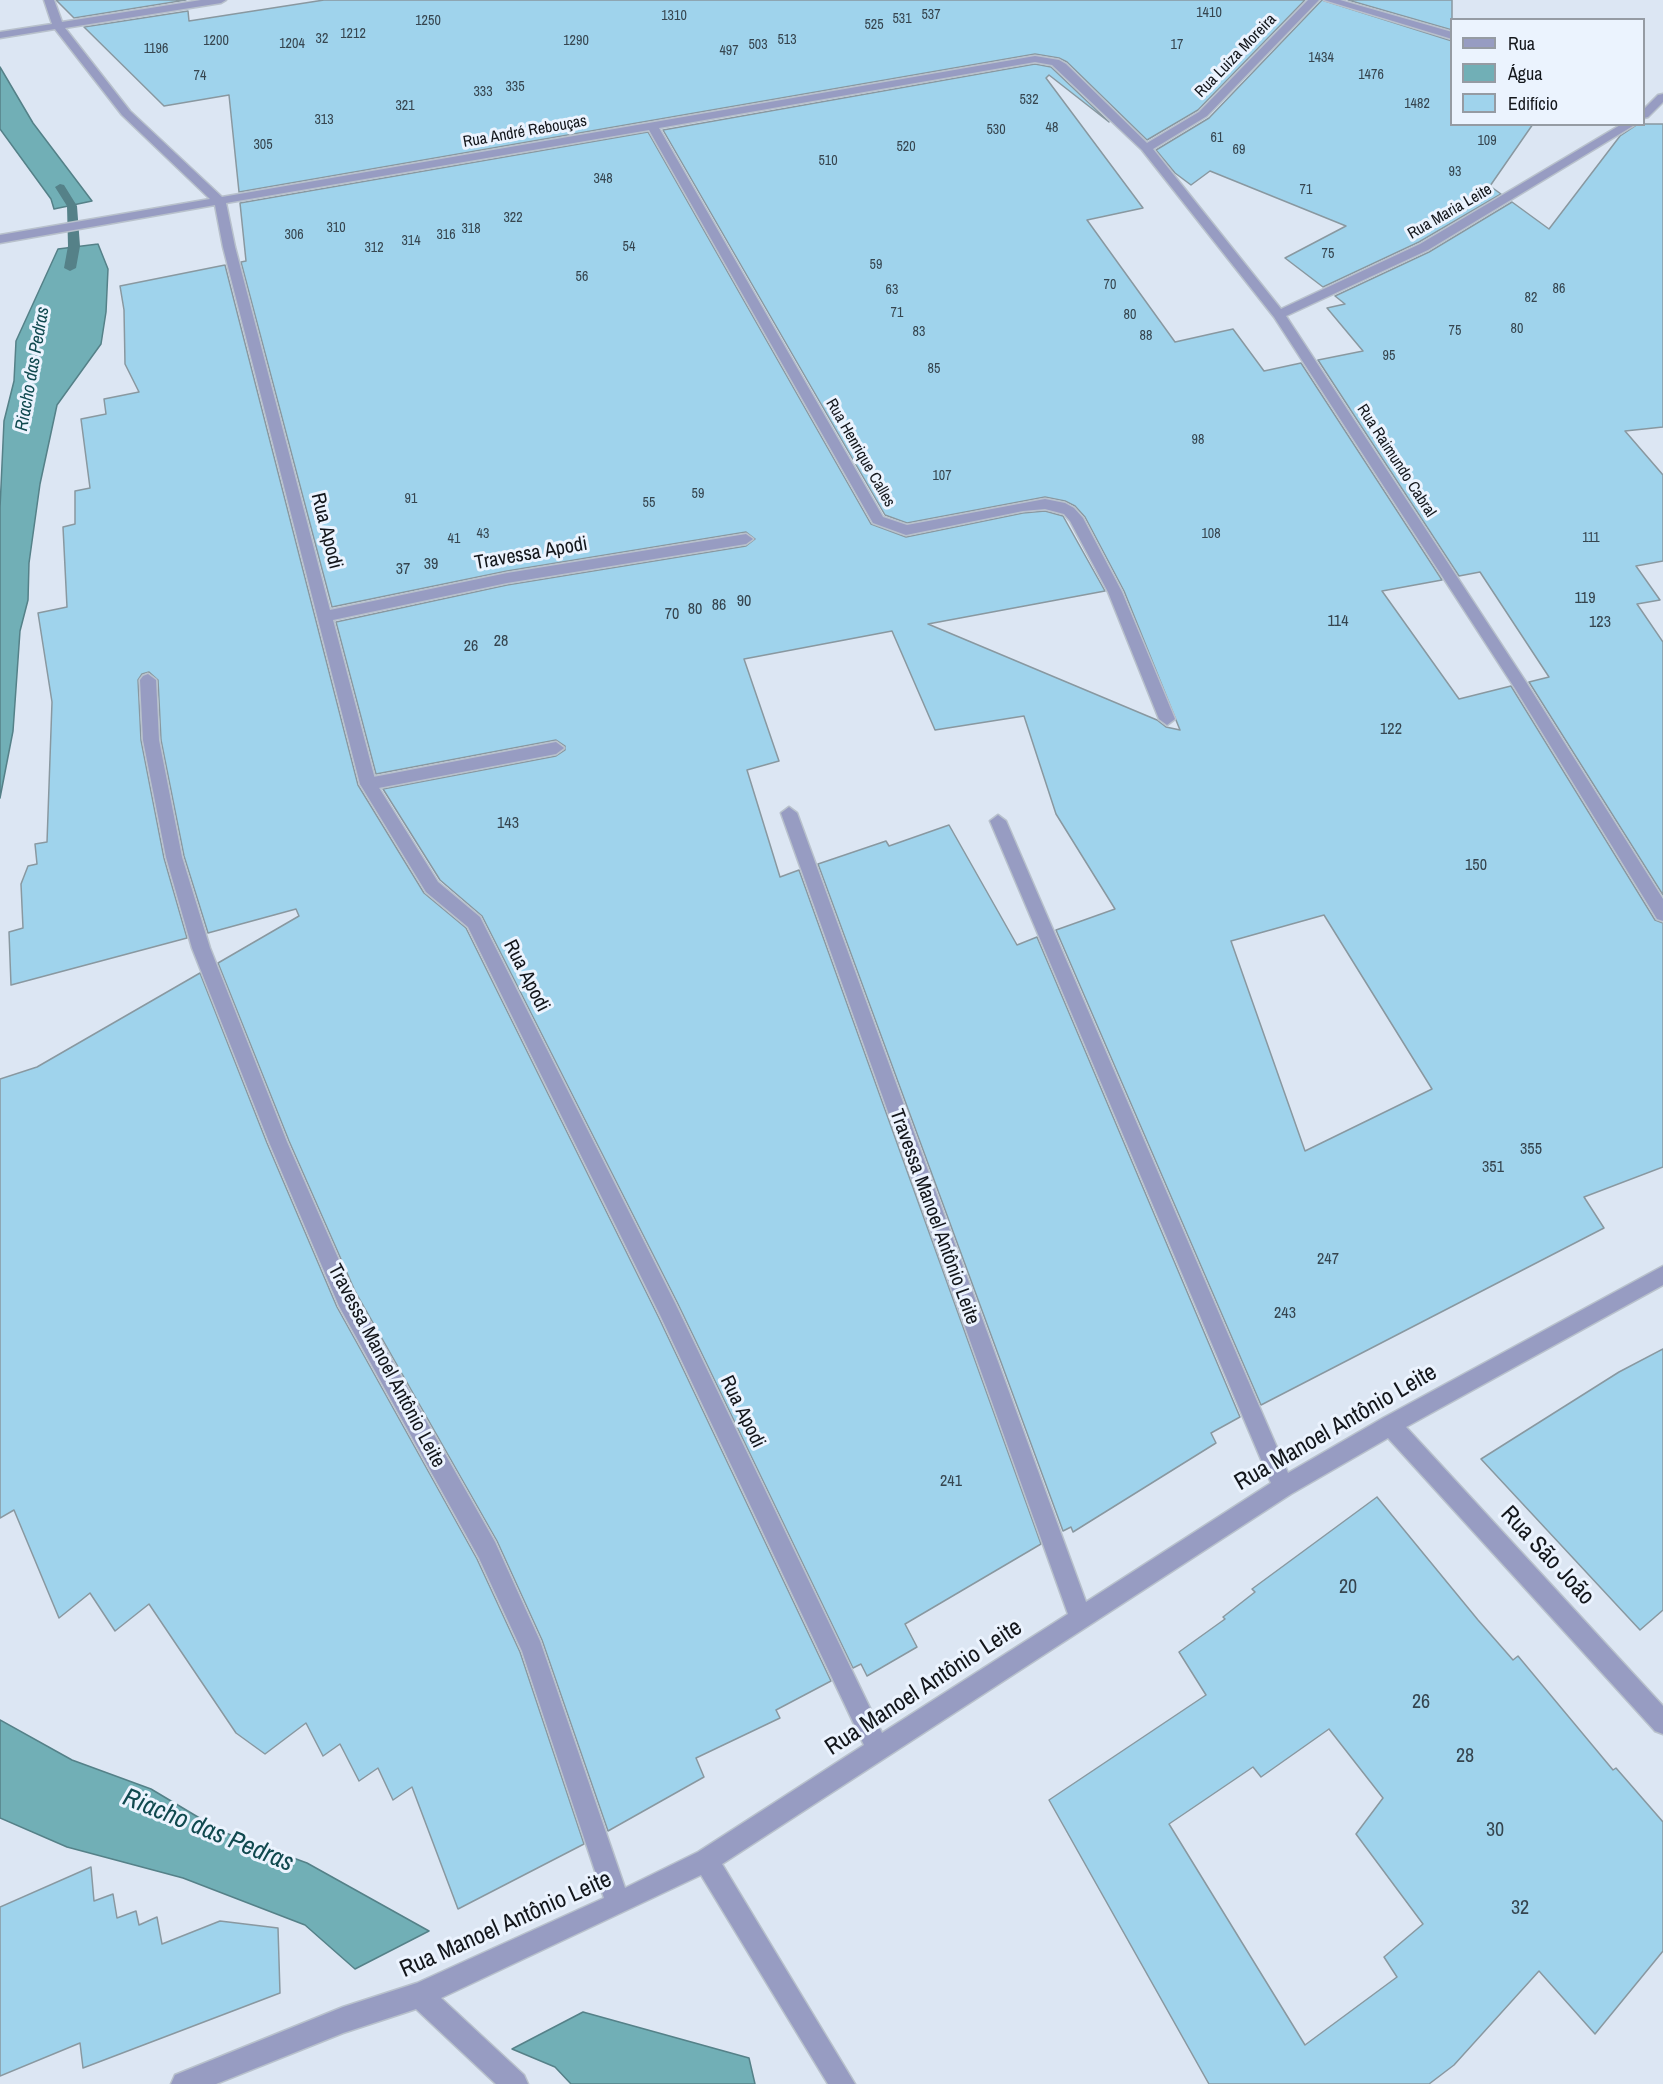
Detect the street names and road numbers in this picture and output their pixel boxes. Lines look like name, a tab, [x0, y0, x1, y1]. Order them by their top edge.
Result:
street label: Rua Luiza Moreira	[1191, 10, 1281, 102]
street label: Rua André Rebouças	[462, 112, 588, 152]
street label: Rua Maria Leite	[1404, 180, 1496, 244]
street label: Rua Henrique Calles	[821, 395, 899, 511]
street label: Rua Raimundo Cabral	[1352, 401, 1440, 521]
street label: Rua Apodi	[305, 490, 347, 572]
street label: Travessa Apodi	[473, 532, 589, 576]
street label: Rua Apodi	[498, 936, 554, 1016]
street label: Travessa Manoel Antônio Leite	[884, 1106, 984, 1328]
street label: Travessa Manoel Antônio Leite	[322, 1260, 450, 1472]
street label: Rua Manoel Antônio Leite	[1230, 1358, 1442, 1498]
street label: Rua Apodi	[714, 1372, 770, 1452]
street label: Rua São João	[1494, 1501, 1600, 1611]
street label: Rua Manoel Antônio Leite	[820, 1614, 1028, 1762]
street label: Rua Manoel Antônio Leite	[396, 1865, 616, 1985]

